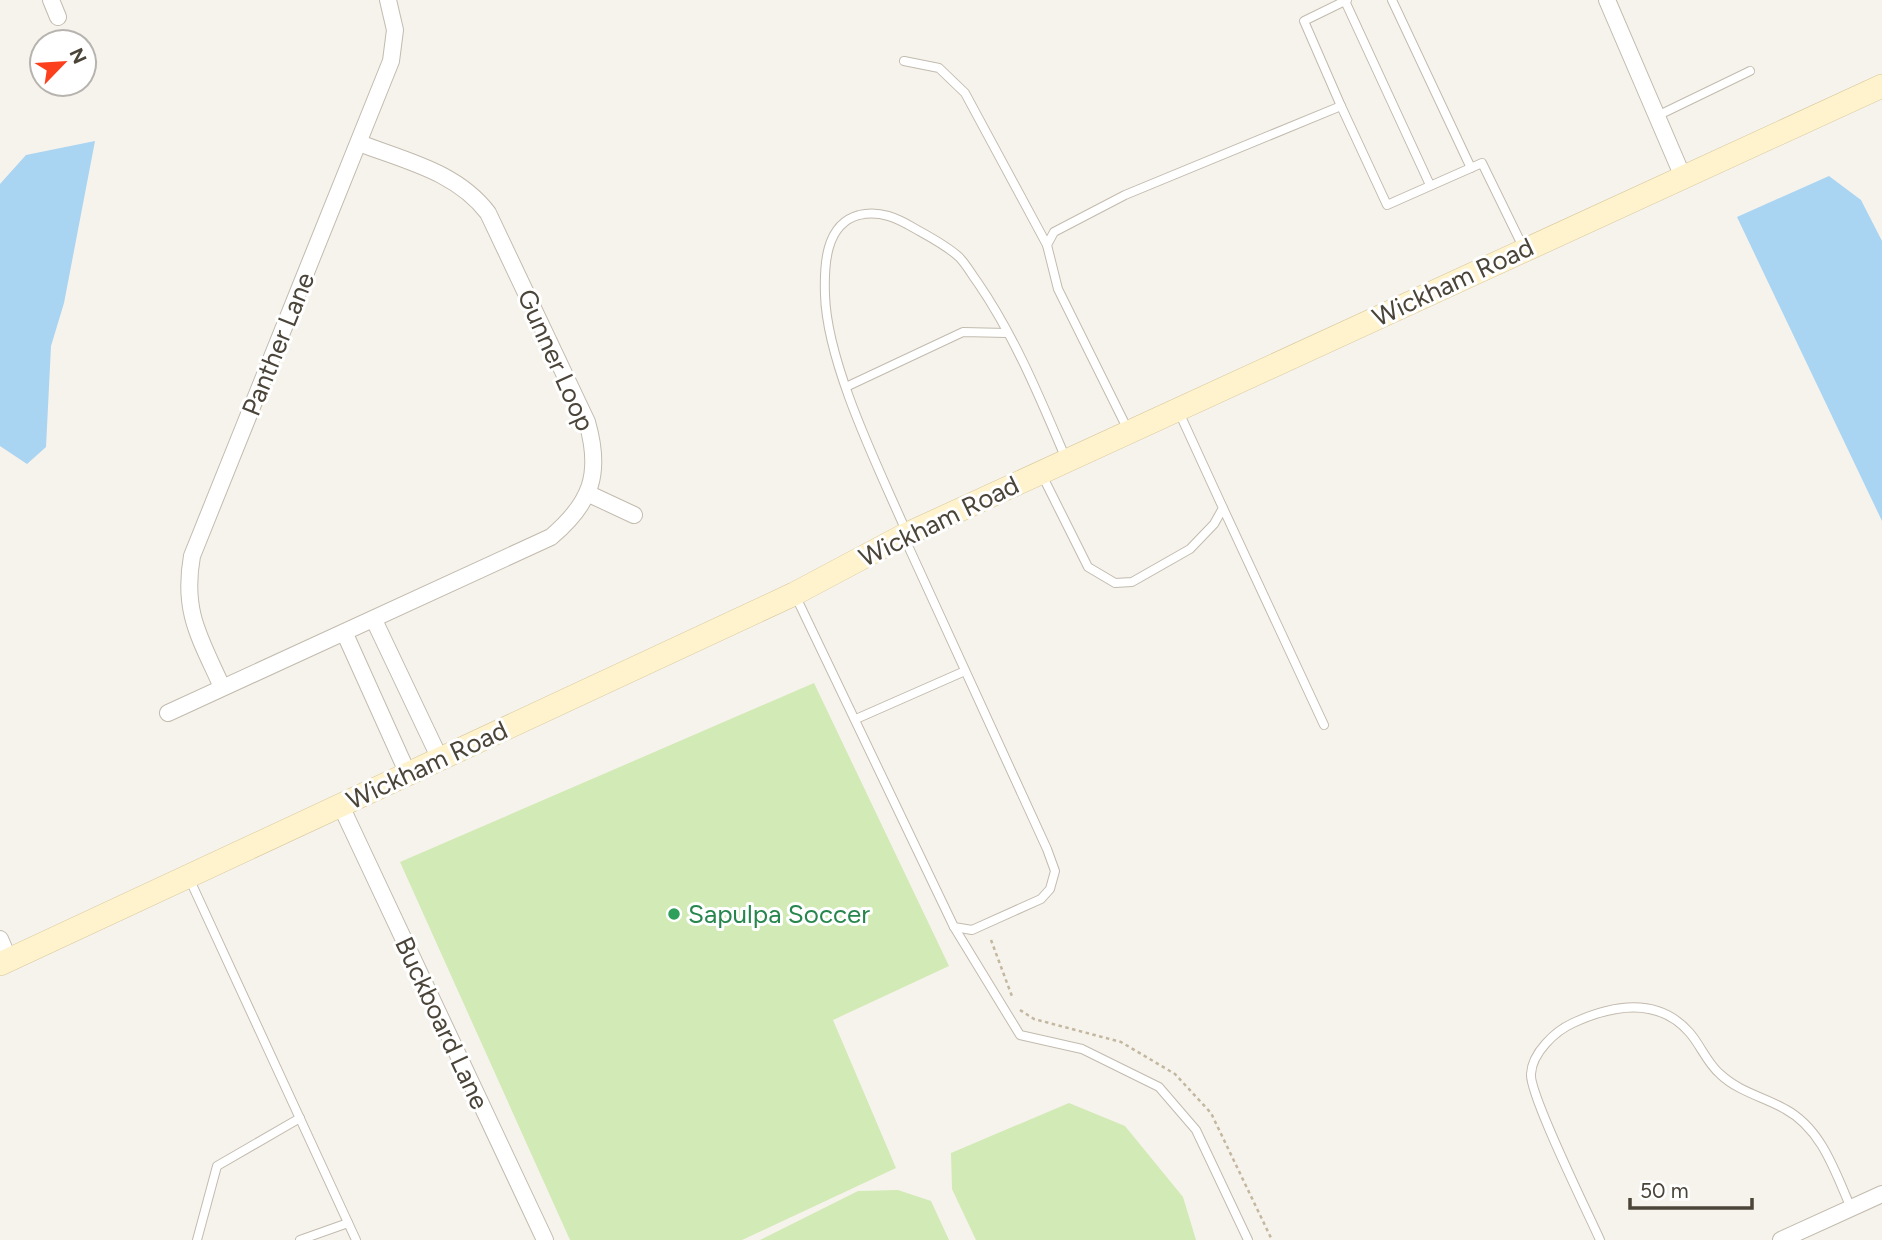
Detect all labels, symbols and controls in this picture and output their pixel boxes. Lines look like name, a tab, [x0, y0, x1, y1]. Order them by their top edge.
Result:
north arrow	[28, 28, 98, 98]
text: N	[64, 45, 91, 68]
street label: Wickham Road	[1367, 231, 1539, 333]
street label: Panther Lane	[235, 268, 321, 420]
street label: Gunner Loop	[511, 284, 601, 436]
street label: Wickham Road	[854, 469, 1024, 573]
street label: Wickham Road	[341, 714, 513, 816]
place label: Sapulpa Soccer	[688, 898, 870, 930]
marker: Sapulpa Soccer	[666, 906, 682, 922]
street label: Buckboard Lane	[388, 932, 496, 1114]
scale bar	[1630, 1166, 1752, 1210]
text: 50 m	[1640, 1178, 1689, 1203]

